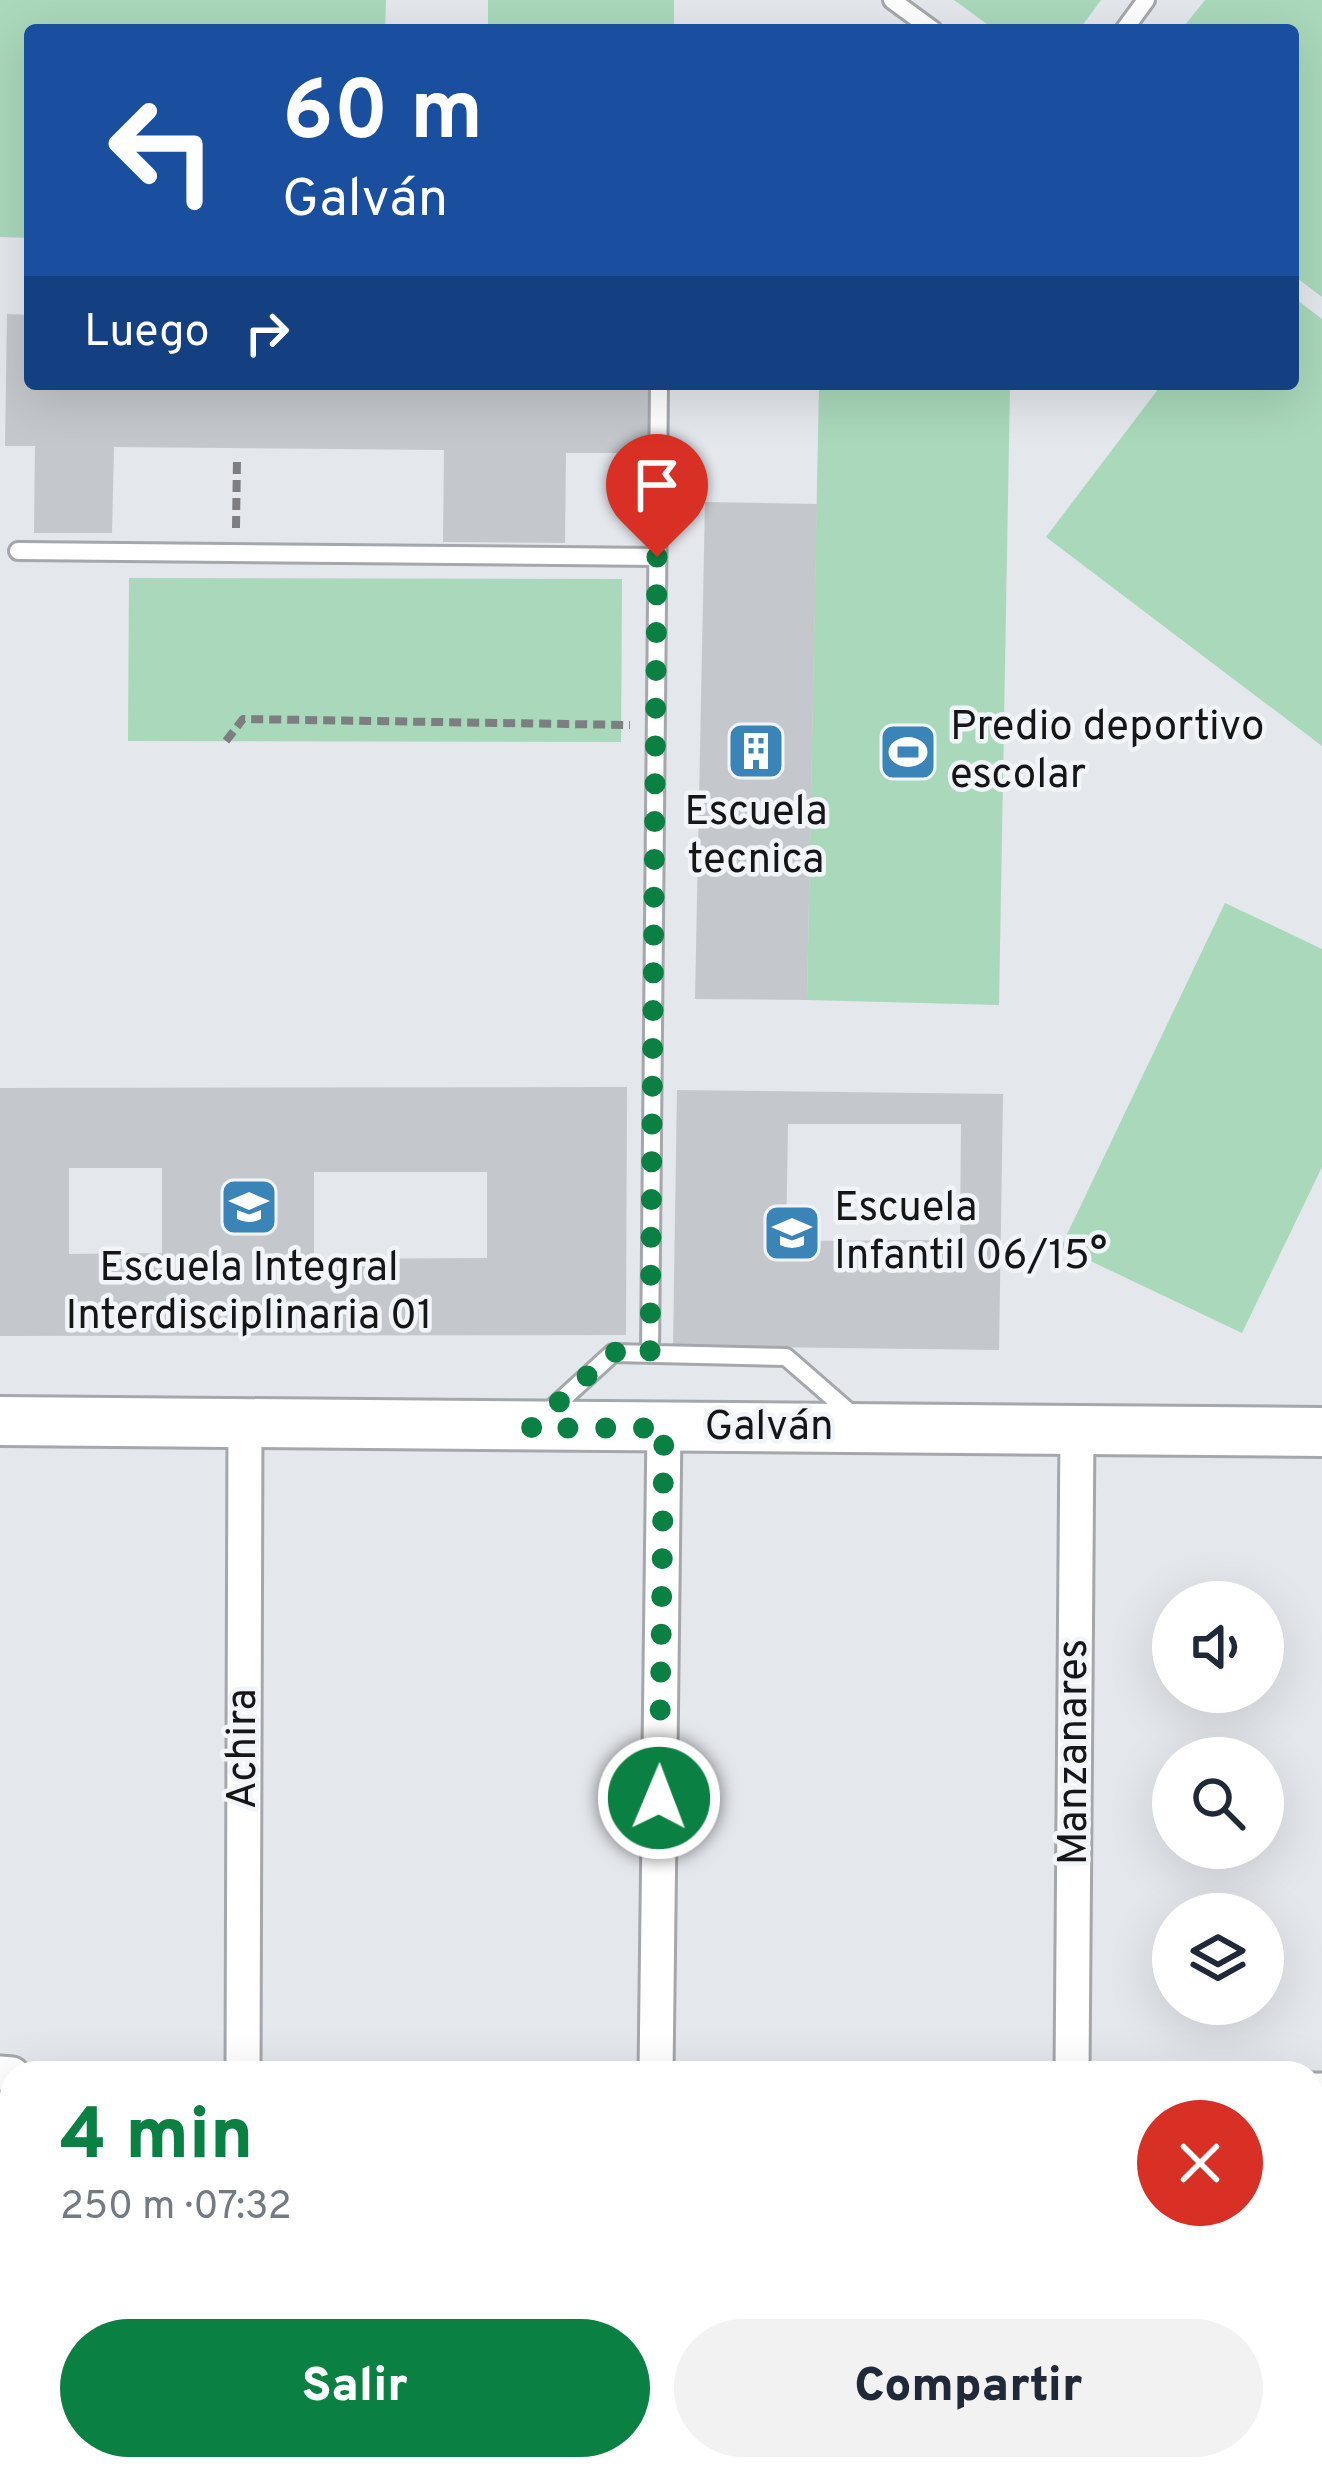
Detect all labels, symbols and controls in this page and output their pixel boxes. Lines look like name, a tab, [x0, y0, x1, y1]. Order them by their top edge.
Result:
text: 60 m	[282, 63, 483, 169]
icon: left	[84, 72, 240, 228]
text: Galván	[282, 167, 448, 236]
icon: right	[234, 300, 300, 366]
text: Luego	[84, 305, 210, 362]
pin	[606, 434, 708, 557]
icon: arrive	[624, 452, 690, 518]
place label: Predio deportivo escolar	[950, 702, 1264, 803]
building icon: Escuela tecnica	[725, 720, 787, 782]
sports icon: Predio deportivo escolar	[877, 721, 939, 783]
place label: Escuela tecnica	[684, 787, 828, 888]
school or university icon: Escuela Integral Interdisciplinaria 01	[218, 1176, 280, 1238]
place label: Escuela Infantil 06/15°	[834, 1183, 1107, 1284]
school or university icon: Escuela Infantil 06/15°	[761, 1202, 823, 1264]
place label: Escuela Integral Interdisciplinaria 01	[65, 1243, 433, 1344]
street label: Galván	[704, 1402, 834, 1455]
map controls	[1152, 1581, 1284, 2025]
button: sound	[1152, 1581, 1284, 1713]
street label: Manzanares	[1049, 1639, 1102, 1865]
street label: Achira	[218, 1688, 271, 1810]
position arrow	[596, 1735, 722, 1861]
button: search	[1152, 1737, 1284, 1869]
button: layers	[1152, 1893, 1284, 2025]
text: 4 min	[60, 2093, 253, 2185]
button: close	[1137, 2100, 1263, 2226]
text: 250 m · 07:32	[60, 2184, 292, 2233]
button: Salir	[60, 2319, 650, 2457]
button: Compartir	[674, 2319, 1263, 2457]

